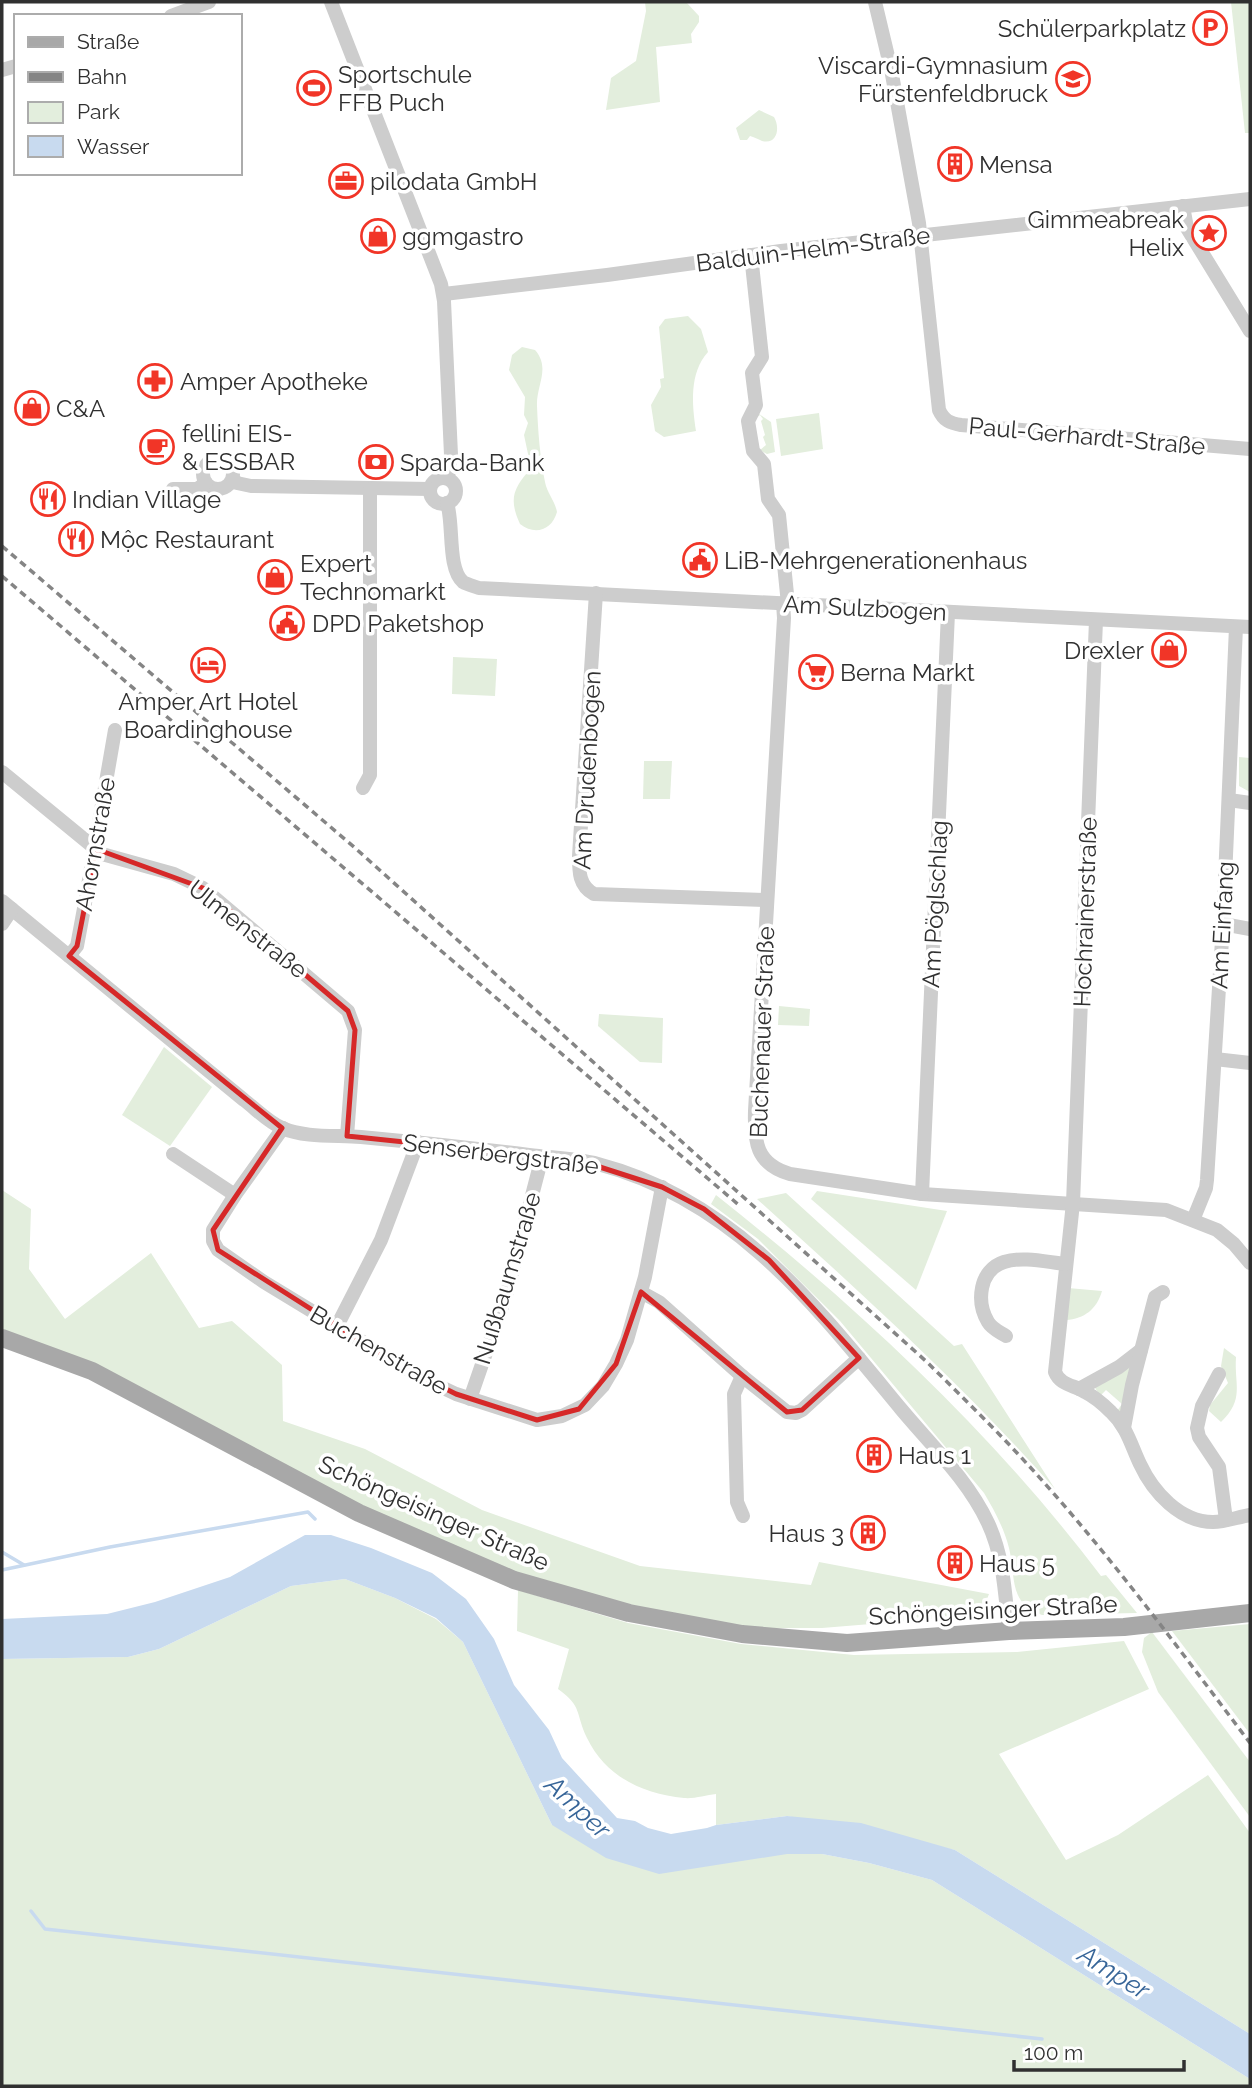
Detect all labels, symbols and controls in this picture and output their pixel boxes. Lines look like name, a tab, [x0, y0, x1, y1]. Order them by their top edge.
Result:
parking icon: Schülerparkplatz	[1191, 9, 1229, 47]
legend	[14, 14, 242, 175]
place label: Schülerparkplatz	[998, 14, 1186, 43]
text: Straße	[77, 29, 139, 54]
place label: Viscardi-Gymnasium Fürstenfeldbruck	[818, 51, 1048, 108]
place label: Sportschule FFB Puch	[338, 60, 472, 117]
school or university icon: Viscardi-Gymnasium Fürstenfeldbruck	[1054, 60, 1092, 98]
text: Bahn	[77, 64, 127, 89]
sports icon: Sportschule FFB Puch	[295, 69, 333, 107]
text: Park	[77, 99, 120, 124]
text: Wasser	[77, 134, 150, 159]
building icon: Mensa	[936, 145, 974, 183]
place label: Mensa	[979, 150, 1053, 179]
office icon: pilodata GmbH	[327, 162, 365, 200]
place label: pilodata GmbH	[370, 167, 538, 196]
place label: Gimmeabreak Helix	[1028, 205, 1184, 262]
place icon: Gimmeabreak Helix	[1190, 214, 1228, 252]
shop icon: ggmgastro	[359, 217, 397, 255]
street label: Balduin-Helm-Straße	[694, 220, 932, 278]
place label: ggmgastro	[402, 222, 524, 251]
pharmacy icon: Amper Apotheke	[136, 362, 174, 400]
place label: Amper Apotheke	[180, 367, 368, 396]
shop icon: C&A	[13, 389, 51, 427]
place label: C&A	[56, 394, 105, 423]
street label: Paul-Gerhardt-Straße	[967, 411, 1207, 461]
place label: fellini EIS- & ESSBAR	[182, 419, 295, 476]
cafe icon: fellini EIS- & ESSBAR	[138, 428, 176, 466]
bank icon: Sparda-Bank	[357, 443, 395, 481]
place label: Sparda-Bank	[400, 448, 545, 477]
restaurant icon: Indian Village	[29, 480, 67, 518]
place label: Indian Village	[72, 485, 221, 514]
restaurant icon: Mộc Restaurant	[57, 520, 95, 558]
place label: Mộc Restaurant	[100, 525, 274, 554]
public building icon: LiB-Mehrgenerationenhaus	[681, 541, 719, 579]
place label: LiB-Mehrgenerationenhaus	[724, 546, 1027, 575]
place label: Expert Technomarkt	[300, 549, 446, 606]
shop icon: Expert Technomarkt	[256, 558, 294, 596]
street label: Am Sulzbogen	[783, 589, 947, 627]
public building icon: DPD Paketshop	[268, 604, 306, 642]
place label: DPD Paketshop	[312, 609, 484, 638]
shop icon: Drexler	[1150, 631, 1188, 669]
place label: Drexler	[1064, 636, 1145, 665]
hotel icon: Amper Art Hotel Boardinghouse	[189, 646, 227, 684]
supermarket icon: Berna Markt	[797, 653, 835, 691]
place label: Berna Markt	[840, 658, 975, 687]
street label: Am Drudenbogen	[567, 670, 607, 870]
place label: Amper Art Hotel Boardinghouse	[118, 687, 298, 744]
street label: Ahornstraße	[69, 775, 121, 913]
street label: Hochrainerstraße	[1067, 816, 1103, 1008]
street label: Am Pöglschlag	[916, 819, 954, 989]
street label: Am Einfang	[1204, 860, 1240, 990]
street label: Ulmenstraße	[183, 874, 313, 984]
street label: Buchenauer Straße	[744, 926, 780, 1138]
street label: Senserbergstraße	[401, 1128, 601, 1180]
street label: Nußbaumstraße	[467, 1188, 547, 1368]
street label: Buchenstraße	[305, 1299, 453, 1401]
building icon: Haus 1	[855, 1436, 893, 1474]
place label: Haus 1	[898, 1441, 971, 1470]
street label: Schöngeisinger Straße	[314, 1449, 554, 1577]
building icon: Haus 3	[849, 1514, 887, 1552]
place label: Haus 3	[769, 1519, 844, 1548]
building icon: Haus 5	[936, 1544, 974, 1582]
place label: Haus 5	[979, 1549, 1055, 1578]
street label: Schöngeisinger Straße	[868, 1589, 1118, 1631]
water label: Amper	[538, 1768, 618, 1845]
water label: Amper	[1071, 1938, 1156, 2006]
scale bar	[1014, 2028, 1184, 2072]
text: 100 m	[1024, 2040, 1083, 2065]

